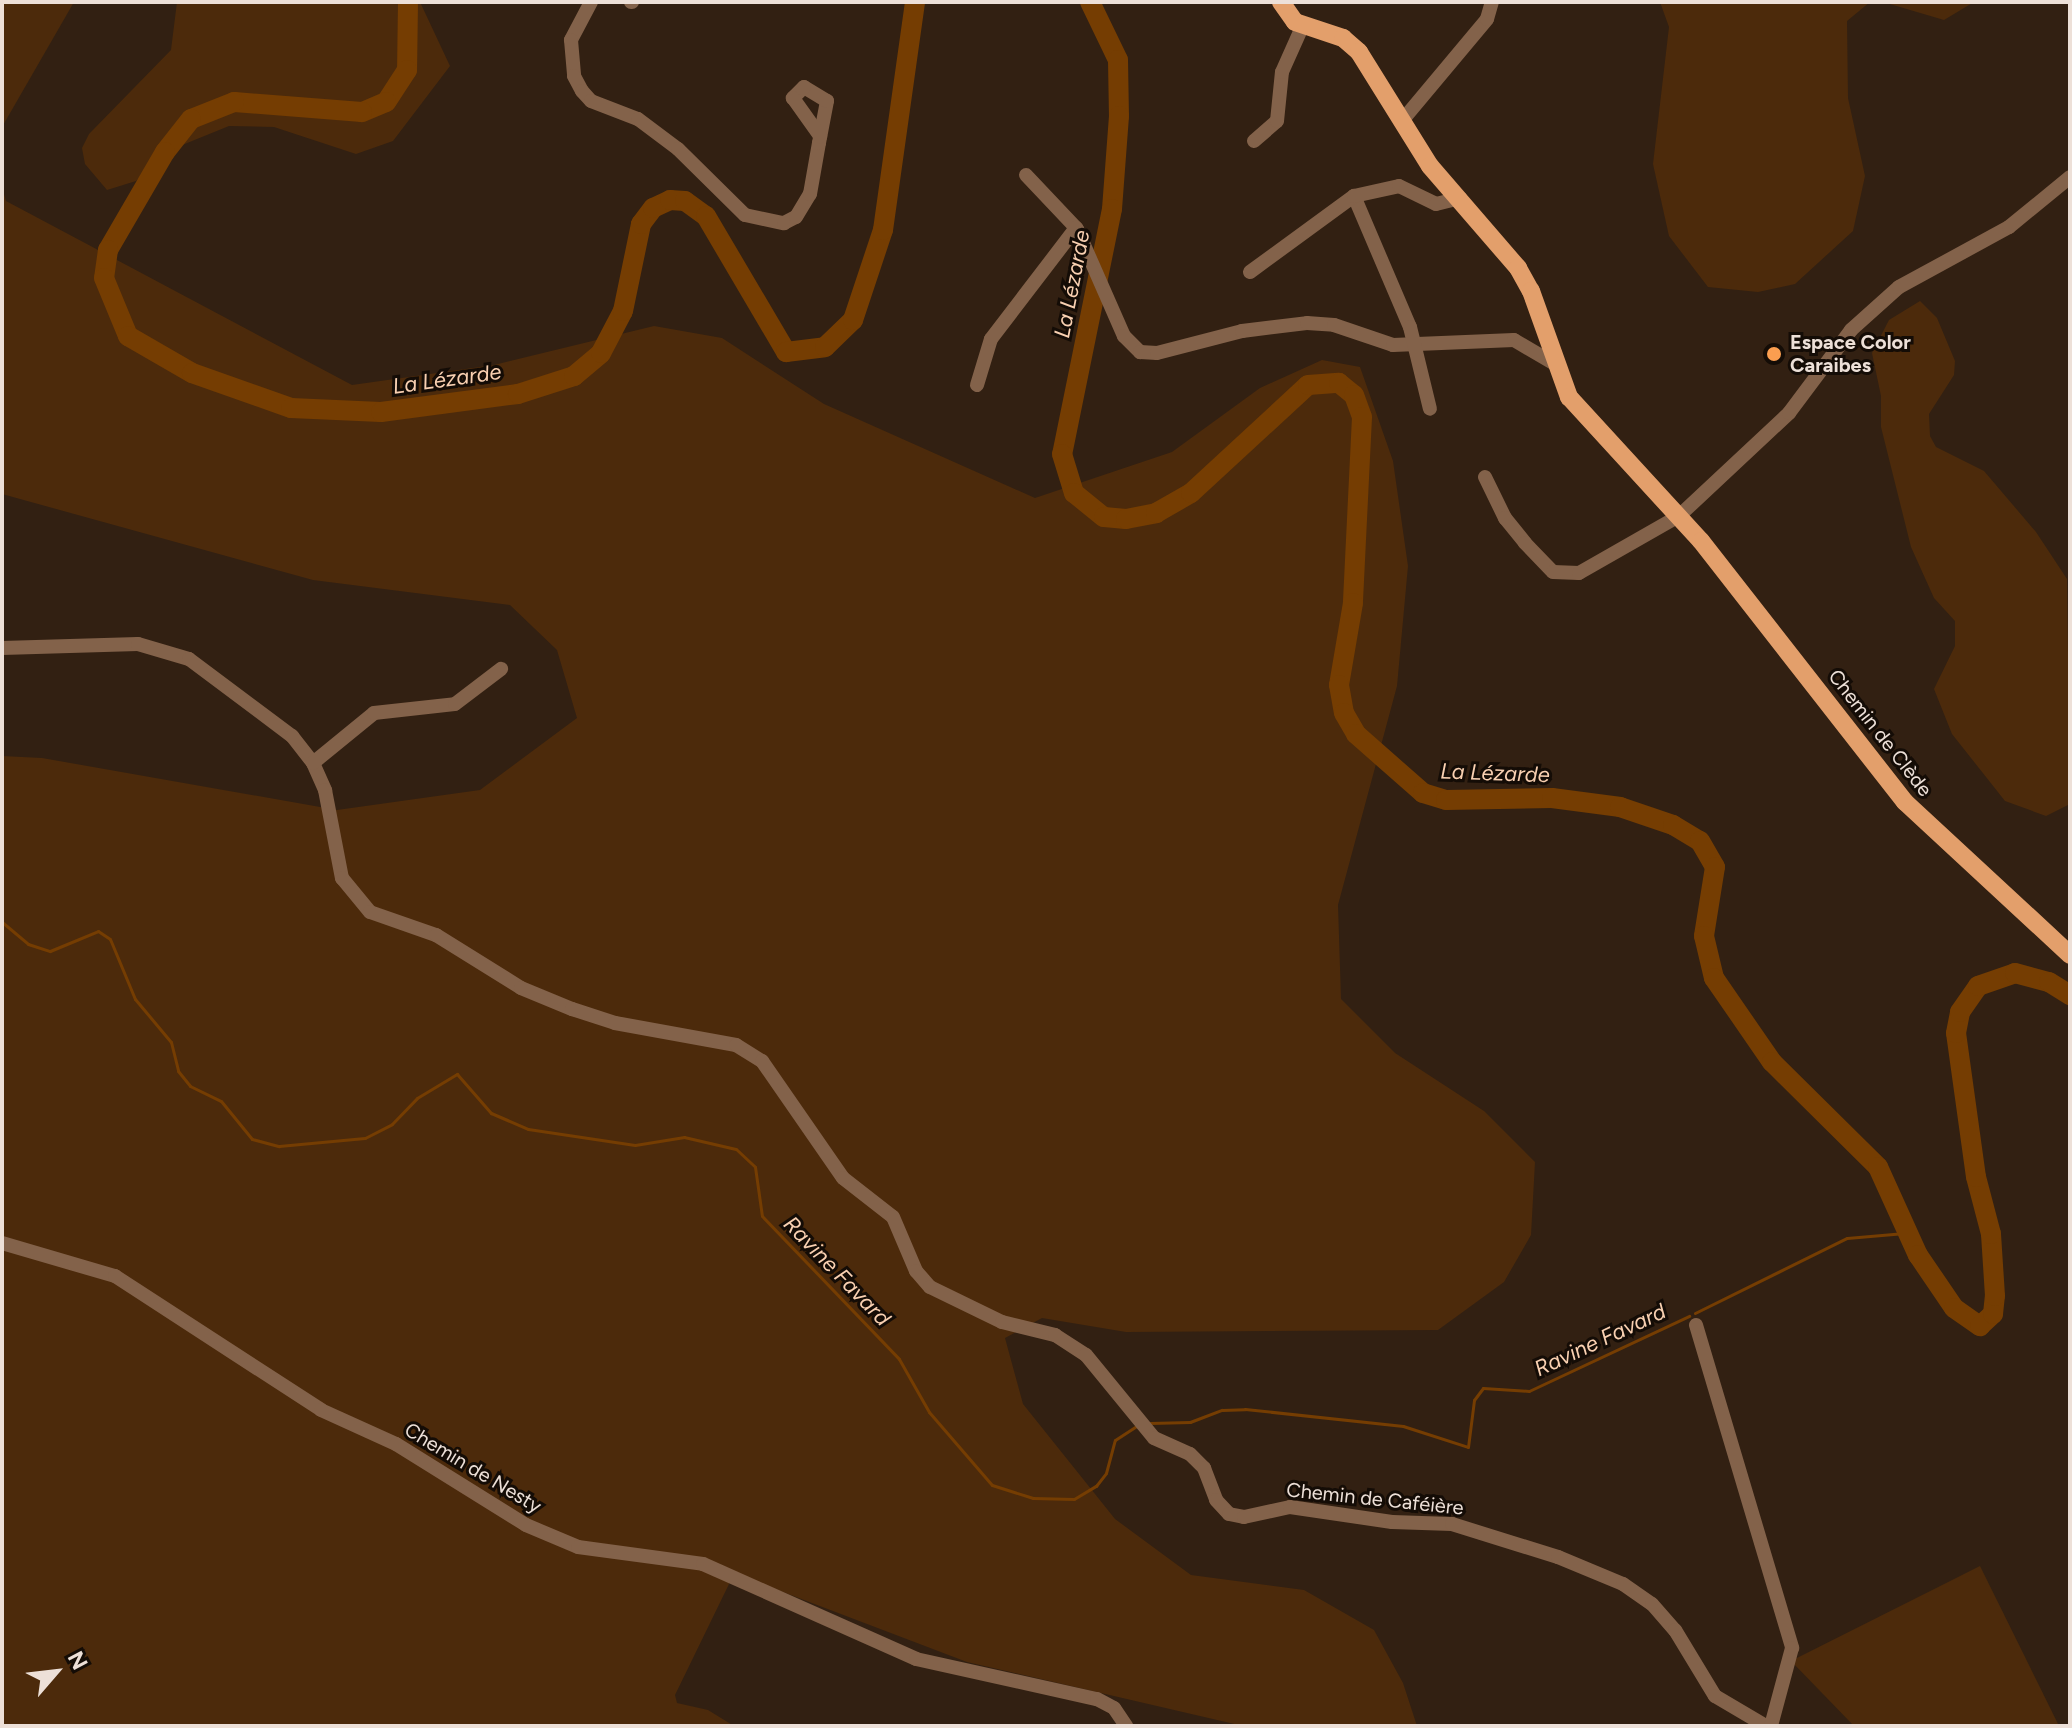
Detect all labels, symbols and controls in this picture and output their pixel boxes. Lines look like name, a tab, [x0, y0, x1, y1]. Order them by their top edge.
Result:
water label: La Lézarde	[1049, 228, 1095, 340]
place label: Espace Color Caraibes	[1790, 330, 1911, 377]
marker: Espace Color Caraibes	[1765, 345, 1783, 363]
water label: La Lézarde	[391, 358, 503, 400]
street label: Chemin de Clède	[1823, 665, 1937, 801]
water label: La Lézarde	[1440, 758, 1550, 788]
water label: Ravine Favard	[778, 1211, 896, 1331]
water label: Ravine Favard	[1530, 1298, 1670, 1382]
street label: Chemin de Nesty	[400, 1418, 546, 1518]
street label: Chemin de Caféière	[1285, 1478, 1465, 1520]
north arrow	[16, 1632, 96, 1712]
text: N	[62, 1647, 94, 1674]

